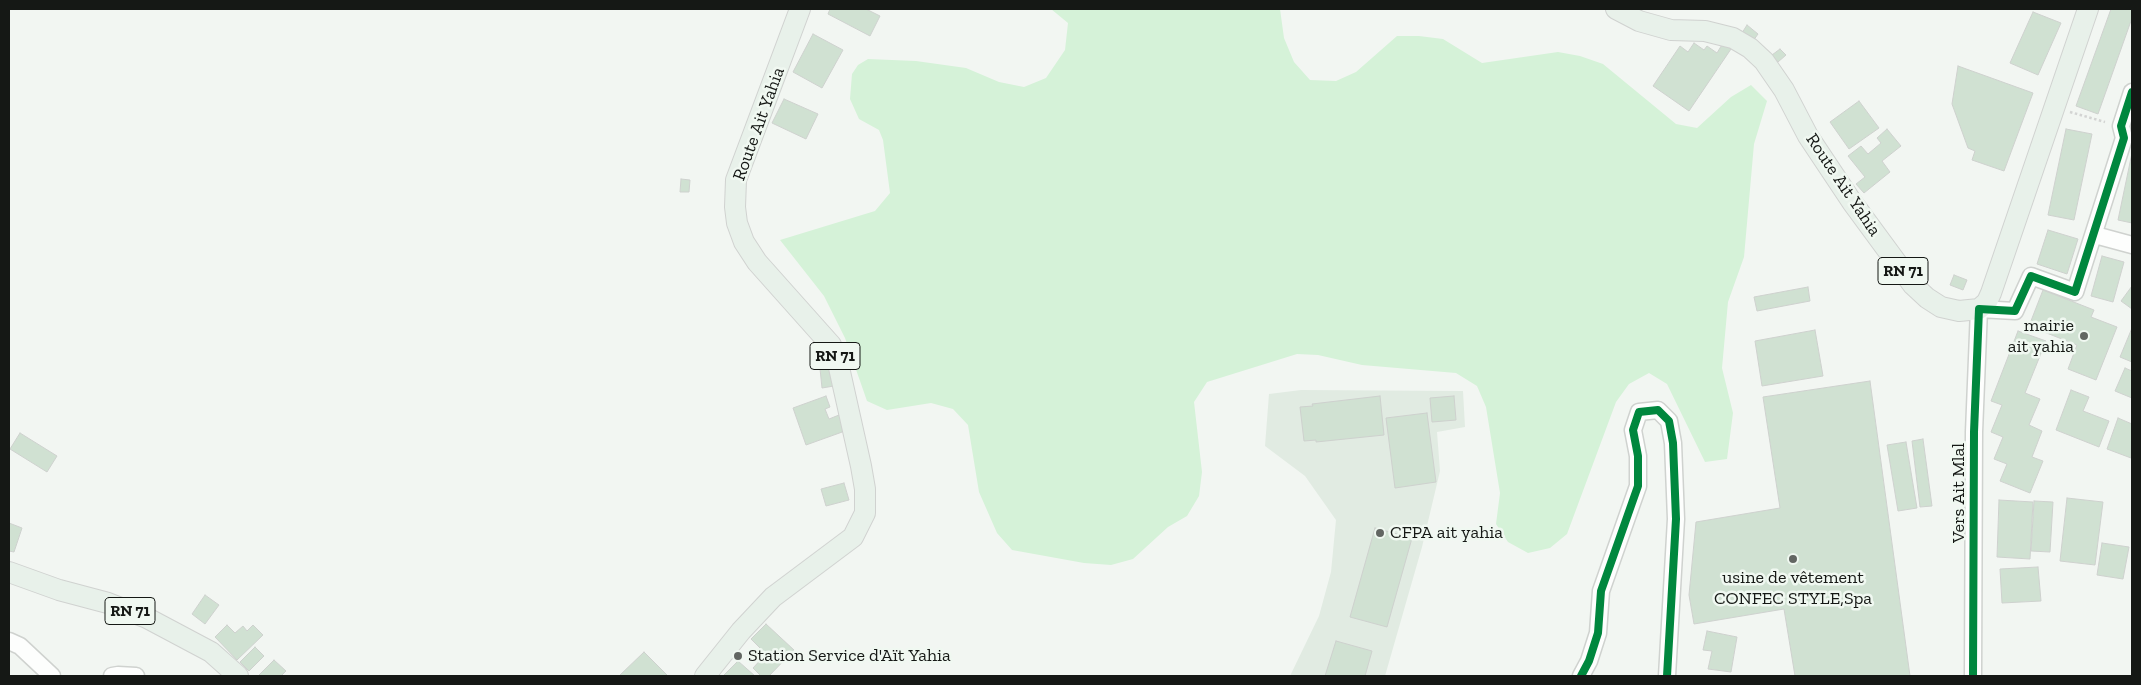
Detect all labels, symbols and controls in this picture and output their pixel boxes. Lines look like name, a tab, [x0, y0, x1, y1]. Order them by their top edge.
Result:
street label: Route Ait Yahia	[728, 64, 790, 184]
street label: Route Ait Yahia	[1801, 130, 1885, 240]
road number: RN 71	[1878, 258, 1928, 284]
place label: mairie ait yahia	[2008, 315, 2074, 358]
marker: mairie ait yahia	[2078, 330, 2090, 342]
road number: RN 71	[810, 342, 860, 370]
street label: Vers Ait Mlal	[1948, 443, 1970, 543]
place label: CFPA ait yahia	[1390, 522, 1503, 544]
marker: CFPA ait yahia	[1374, 527, 1386, 539]
marker: usine de vêtement CONFEC STYLE,Spa	[1787, 553, 1799, 565]
place label: usine de vêtement CONFEC STYLE,Spa	[1714, 567, 1872, 610]
road number: RN 71	[105, 598, 155, 624]
place label: Station Service d'Aït Yahia	[748, 645, 951, 667]
marker: Station Service d'Aït Yahia	[732, 650, 744, 662]

